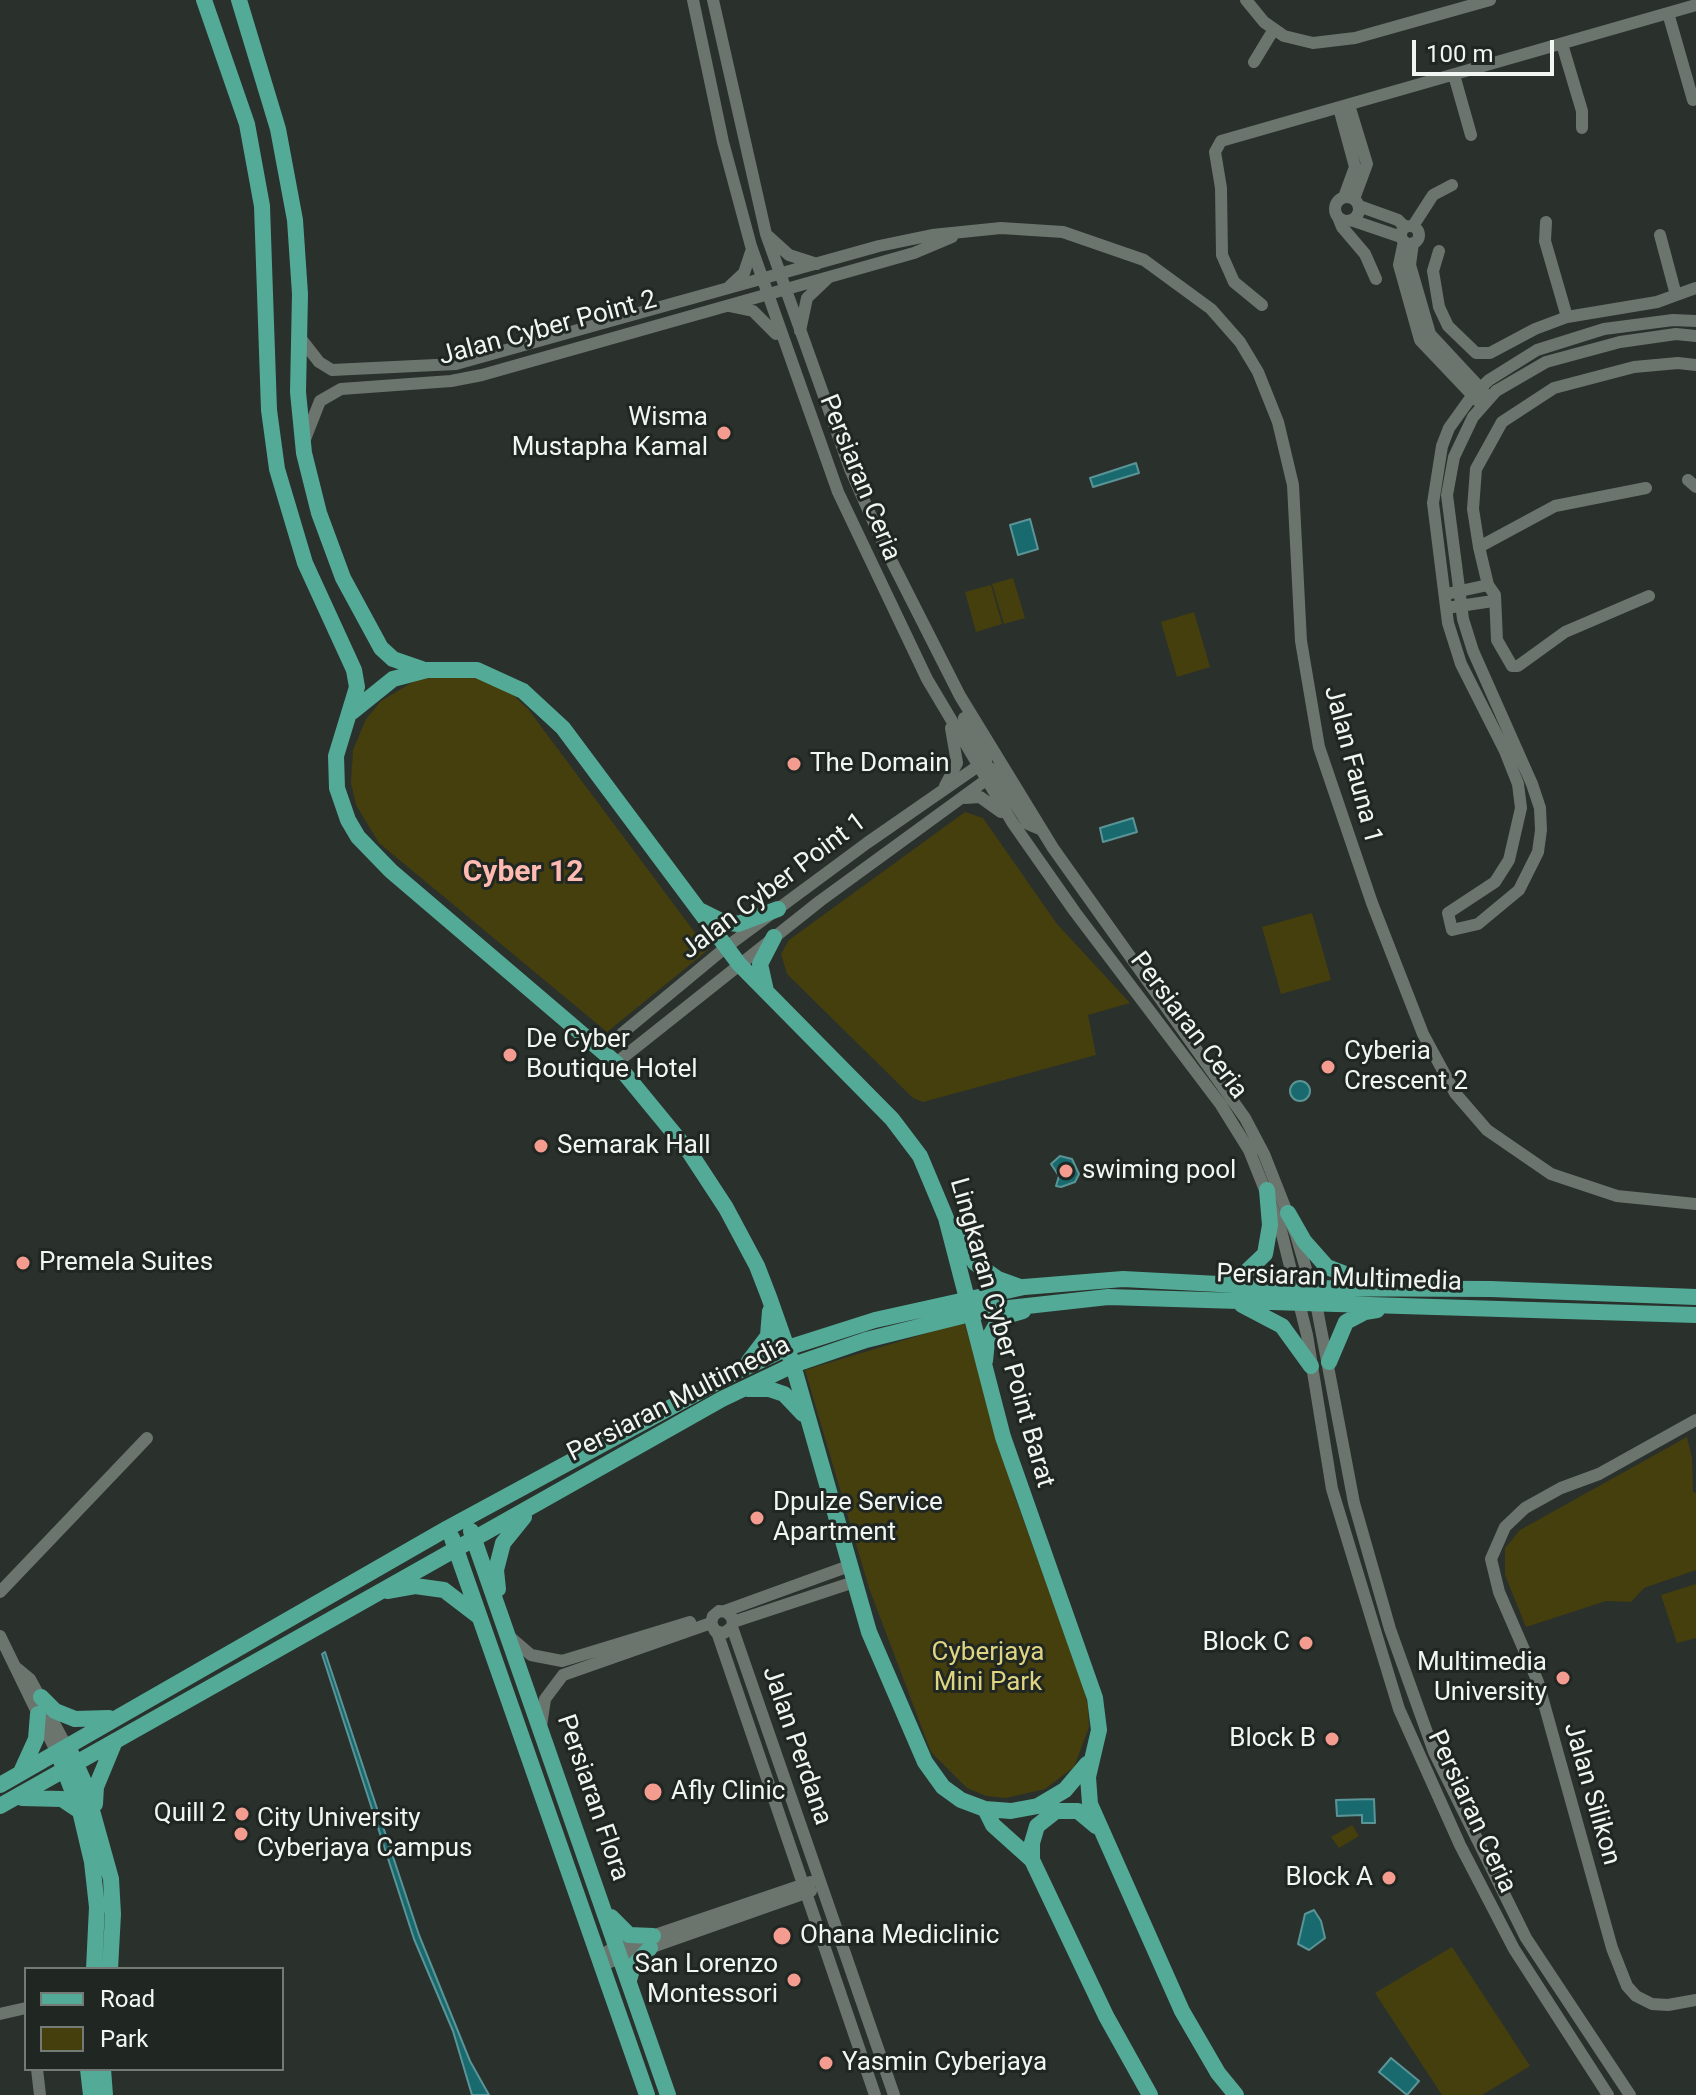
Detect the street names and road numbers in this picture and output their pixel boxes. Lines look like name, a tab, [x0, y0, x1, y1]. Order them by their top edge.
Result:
street label: Jalan Cyber Point 2	[436, 285, 660, 373]
street label: Persiaran Ceria	[812, 391, 906, 565]
street label: Jalan Fauna 1	[1316, 683, 1388, 847]
street label: Jalan Cyber Point 1	[675, 807, 873, 967]
street label: Persiaran Ceria	[1123, 946, 1253, 1106]
street label: Lingkaran Cyber Point Barat	[942, 1175, 1060, 1491]
street label: Persiaran Multimedia	[1216, 1259, 1462, 1299]
street label: Persiaran Multimedia	[562, 1330, 796, 1470]
street label: Jalan Perdana	[754, 1663, 838, 1829]
street label: Persiaran Flora	[549, 1711, 635, 1885]
street label: Jalan Silikon	[1556, 1719, 1626, 1869]
street label: Persiaran Ceria	[1420, 1726, 1522, 1898]

